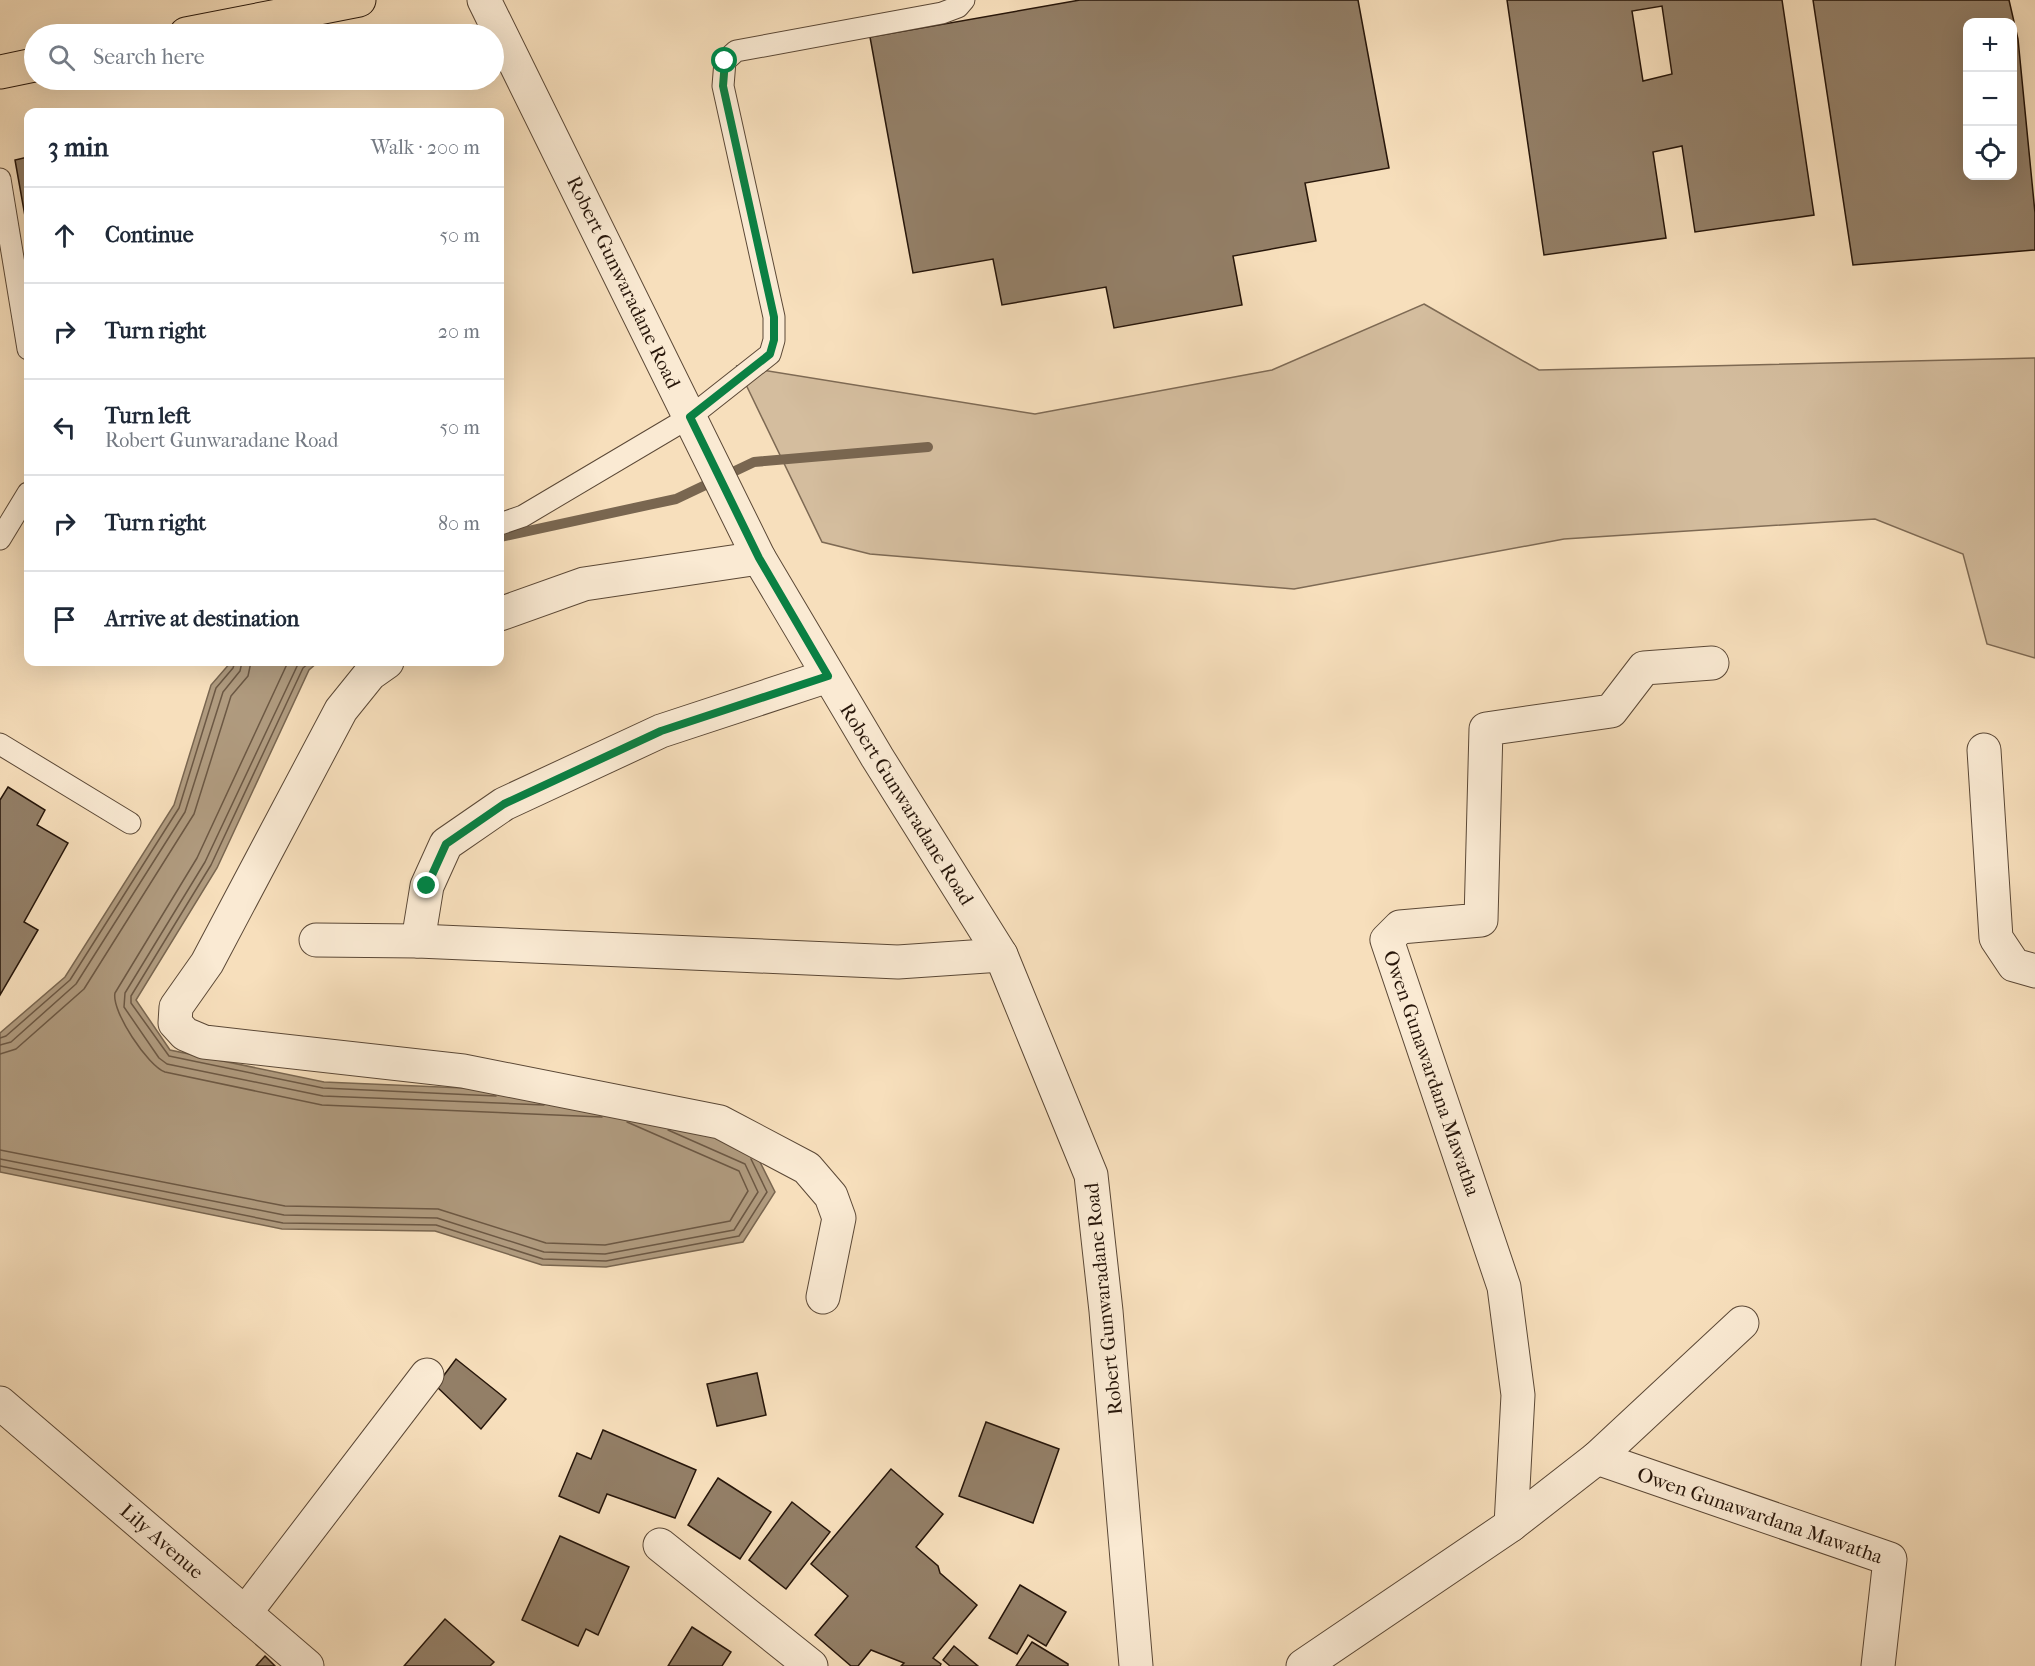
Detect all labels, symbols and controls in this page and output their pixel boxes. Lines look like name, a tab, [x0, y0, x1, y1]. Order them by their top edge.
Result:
map controls	[1963, 18, 2017, 180]
button: +	[1963, 18, 2017, 72]
search box	[24, 24, 504, 90]
icon: search	[45, 41, 78, 74]
text: Search here	[93, 44, 205, 70]
route start	[711, 47, 737, 73]
button: −	[1963, 72, 2017, 126]
button: locate	[1963, 126, 2017, 180]
text: 3 min	[48, 132, 109, 163]
text: Walk · 200 m	[371, 136, 480, 159]
street label: Robert Gunwaradane Road	[562, 172, 686, 393]
icon: ahead	[48, 219, 81, 252]
text: Continue	[105, 222, 194, 248]
text: 50 m	[439, 224, 480, 247]
icon: right	[48, 315, 81, 348]
text: Turn right	[105, 318, 206, 344]
text: 20 m	[438, 320, 480, 343]
text: Turn left	[105, 403, 191, 429]
icon: left	[48, 411, 81, 444]
text: 50 m	[439, 416, 480, 439]
text: Robert Gunwaradane Road	[105, 429, 338, 452]
icon: right	[48, 507, 81, 540]
text: Turn right	[105, 510, 206, 536]
text: 80 m	[438, 512, 480, 535]
icon: arrive	[48, 603, 81, 636]
text: Arrive at destination	[105, 606, 299, 632]
street label: Robert Gunwaradane Road	[835, 699, 979, 910]
route end	[413, 872, 439, 898]
street label: Owen Gunawardana Mawatha	[1379, 947, 1485, 1200]
street label: Robert Gunwaradane Road	[1080, 1181, 1127, 1416]
street label: Owen Gunawardana Mawatha	[1634, 1463, 1886, 1569]
street label: Lily Avenue	[115, 1499, 208, 1584]

